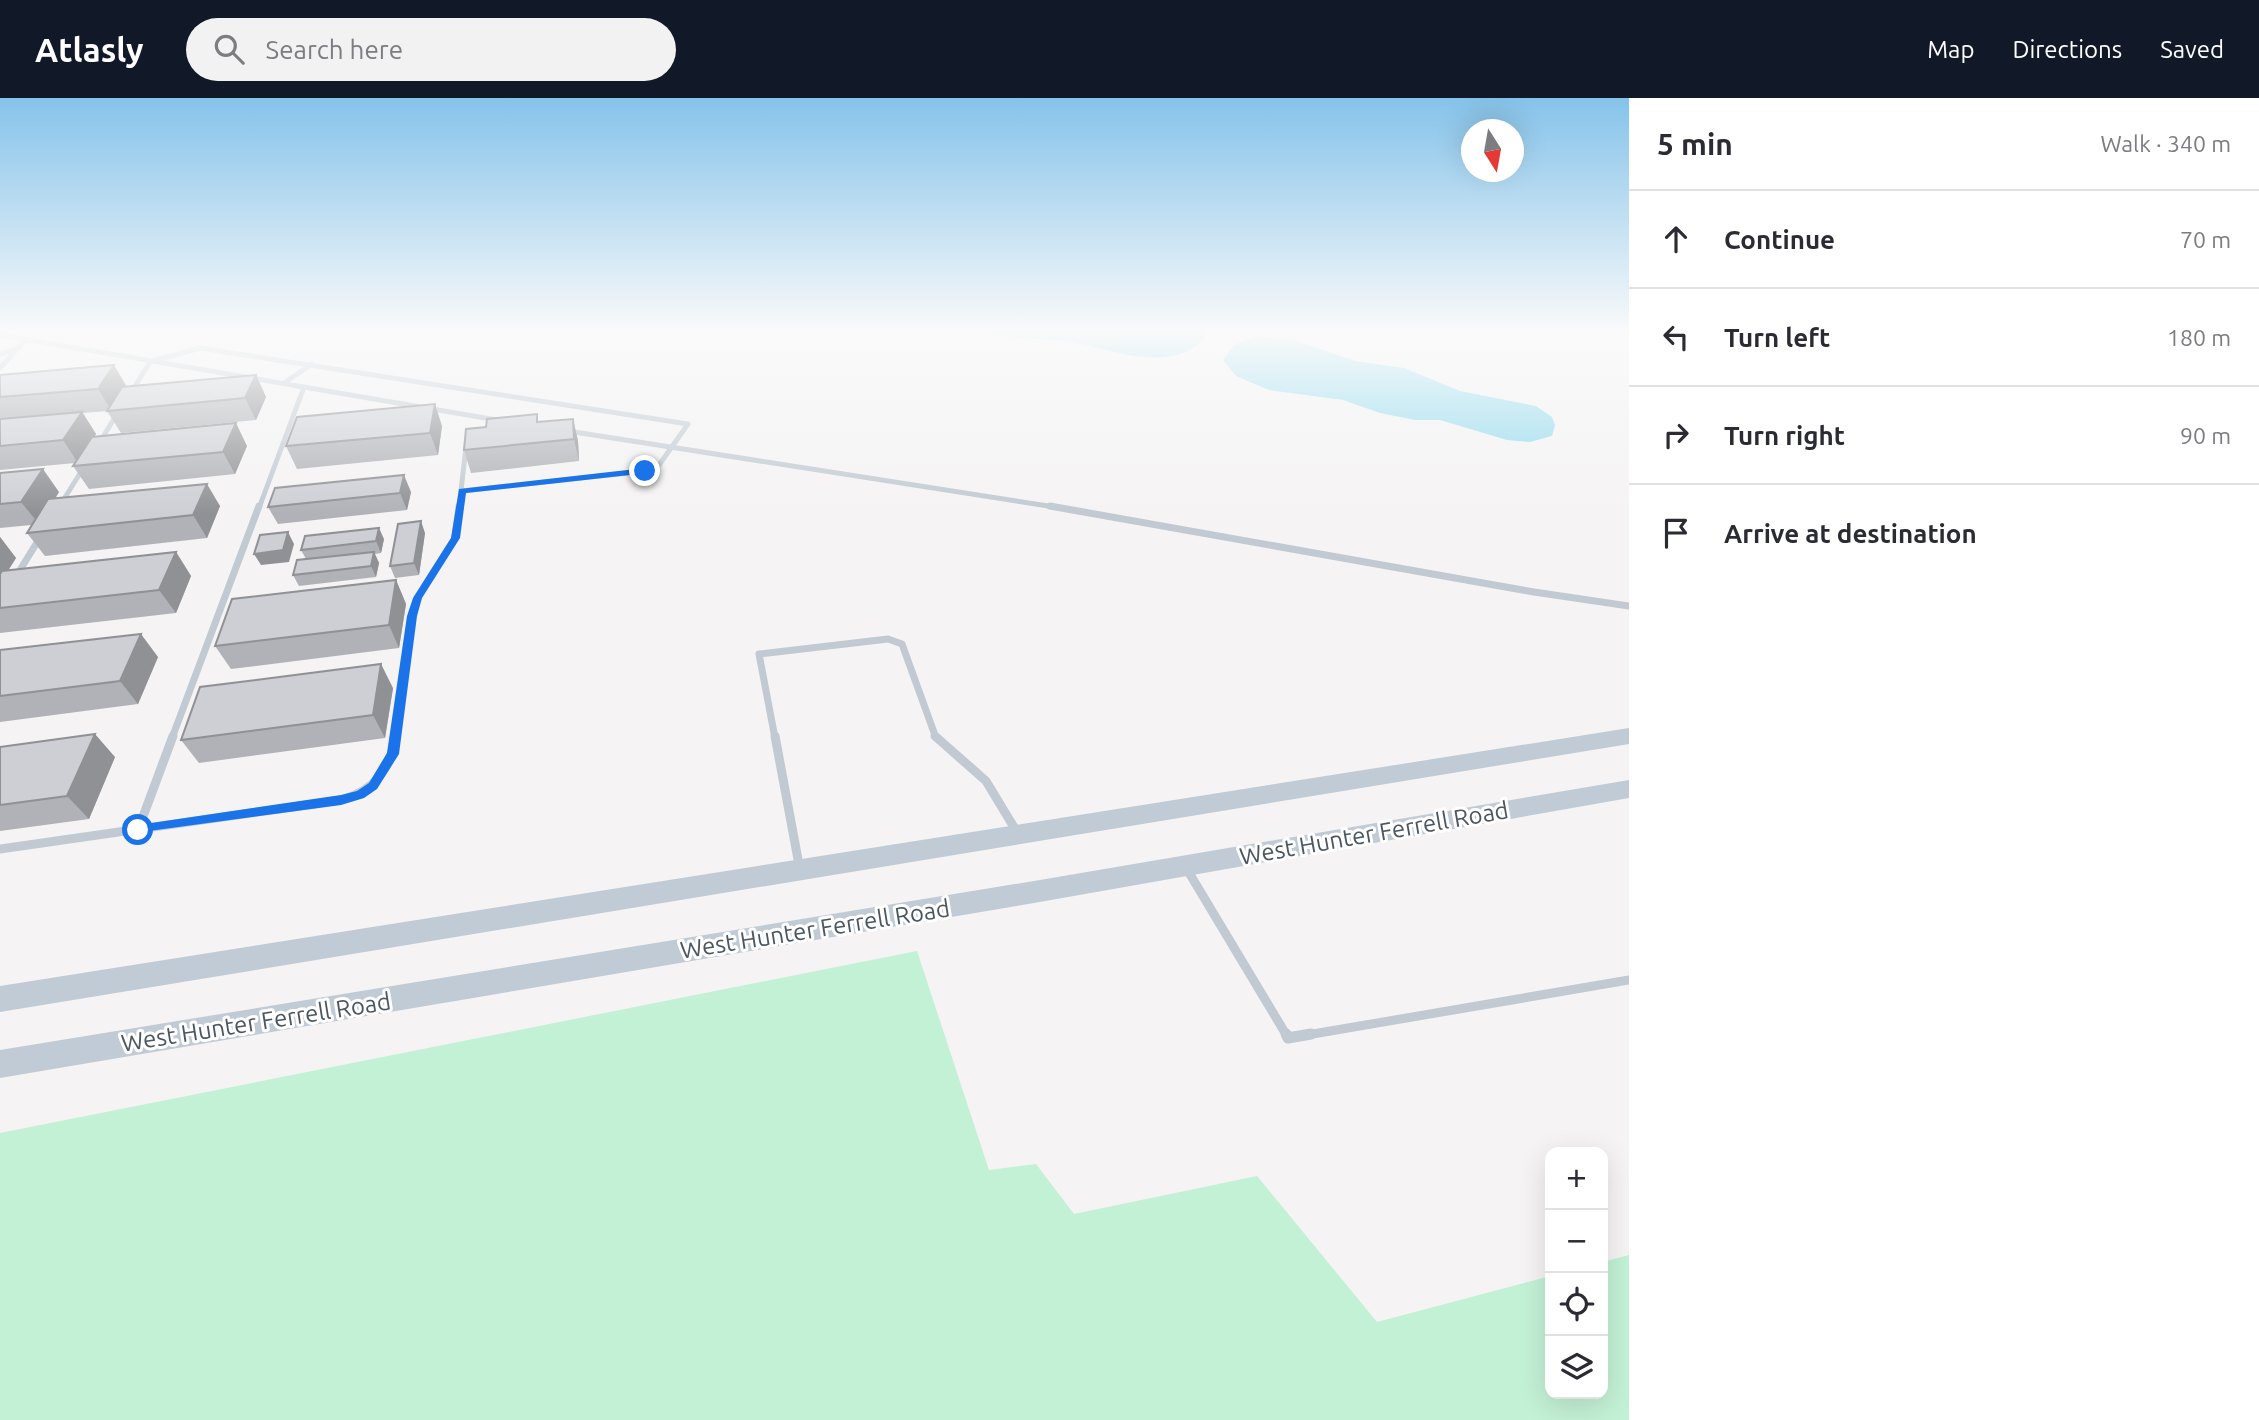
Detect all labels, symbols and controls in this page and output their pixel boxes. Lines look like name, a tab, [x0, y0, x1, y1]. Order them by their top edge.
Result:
search box	[186, 18, 676, 81]
icon: search	[210, 30, 248, 68]
text: Atlasly	[35, 31, 144, 68]
text: Search here	[266, 35, 403, 64]
text: Map	[1927, 36, 1974, 63]
text: Directions	[2012, 36, 2122, 63]
text: Saved	[2160, 36, 2224, 63]
north arrow	[1461, 119, 1524, 182]
text: 5 min	[1657, 127, 1733, 161]
text: Walk · 340 m	[2100, 131, 2231, 156]
icon: ahead	[1657, 220, 1695, 258]
text: Continue	[1724, 225, 1835, 254]
text: 70 m	[2180, 227, 2231, 252]
icon: left	[1657, 318, 1695, 356]
text: Turn left	[1724, 323, 1830, 352]
text: 180 m	[2167, 325, 2231, 350]
icon: right	[1657, 416, 1695, 454]
text: Turn right	[1724, 421, 1845, 450]
text: 90 m	[2180, 423, 2231, 448]
route end	[629, 455, 660, 486]
icon: arrive	[1657, 514, 1695, 552]
text: Arrive at destination	[1724, 519, 1977, 548]
street label: West Hunter Ferrell Road	[1237, 796, 1511, 870]
route start	[122, 814, 153, 845]
street label: West Hunter Ferrell Road	[678, 894, 952, 964]
street label: West Hunter Ferrell Road	[119, 987, 393, 1057]
map controls	[1545, 1147, 1608, 1399]
button: +	[1545, 1147, 1608, 1210]
button: −	[1545, 1210, 1608, 1273]
button: locate	[1545, 1273, 1608, 1336]
button: layers	[1545, 1336, 1608, 1399]

